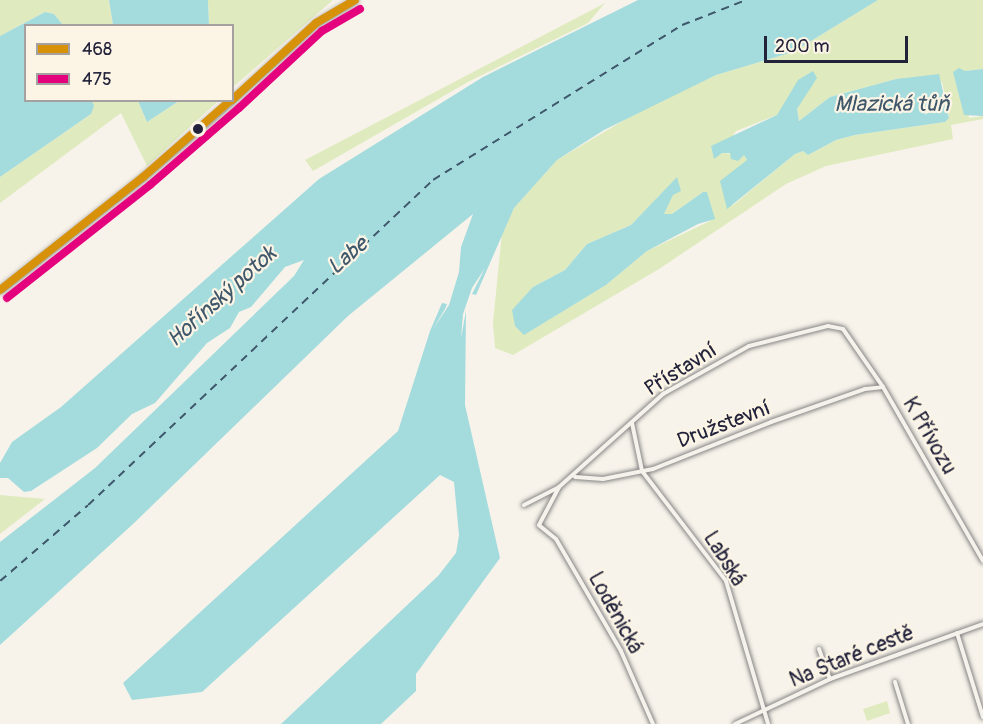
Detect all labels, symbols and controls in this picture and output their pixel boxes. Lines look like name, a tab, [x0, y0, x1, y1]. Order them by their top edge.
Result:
legend	[24, 24, 234, 102]
scale bar	[767, 24, 911, 62]
text: 200 m	[775, 35, 830, 58]
text: 468	[82, 38, 112, 61]
text: 475	[82, 68, 112, 91]
water label: Mlazická tůň	[834, 92, 950, 118]
unlabelled marker	[192, 123, 204, 135]
water label: Labe	[323, 232, 373, 280]
water label: Hořínský potok	[162, 241, 282, 353]
street label: Přístavní	[640, 338, 722, 402]
street label: K Přívozu	[897, 393, 961, 479]
street label: Družstevní	[674, 396, 774, 454]
street label: Labská	[697, 527, 751, 591]
street label: Loděnická	[582, 568, 648, 658]
street label: Na Staré cestě	[786, 621, 918, 693]

